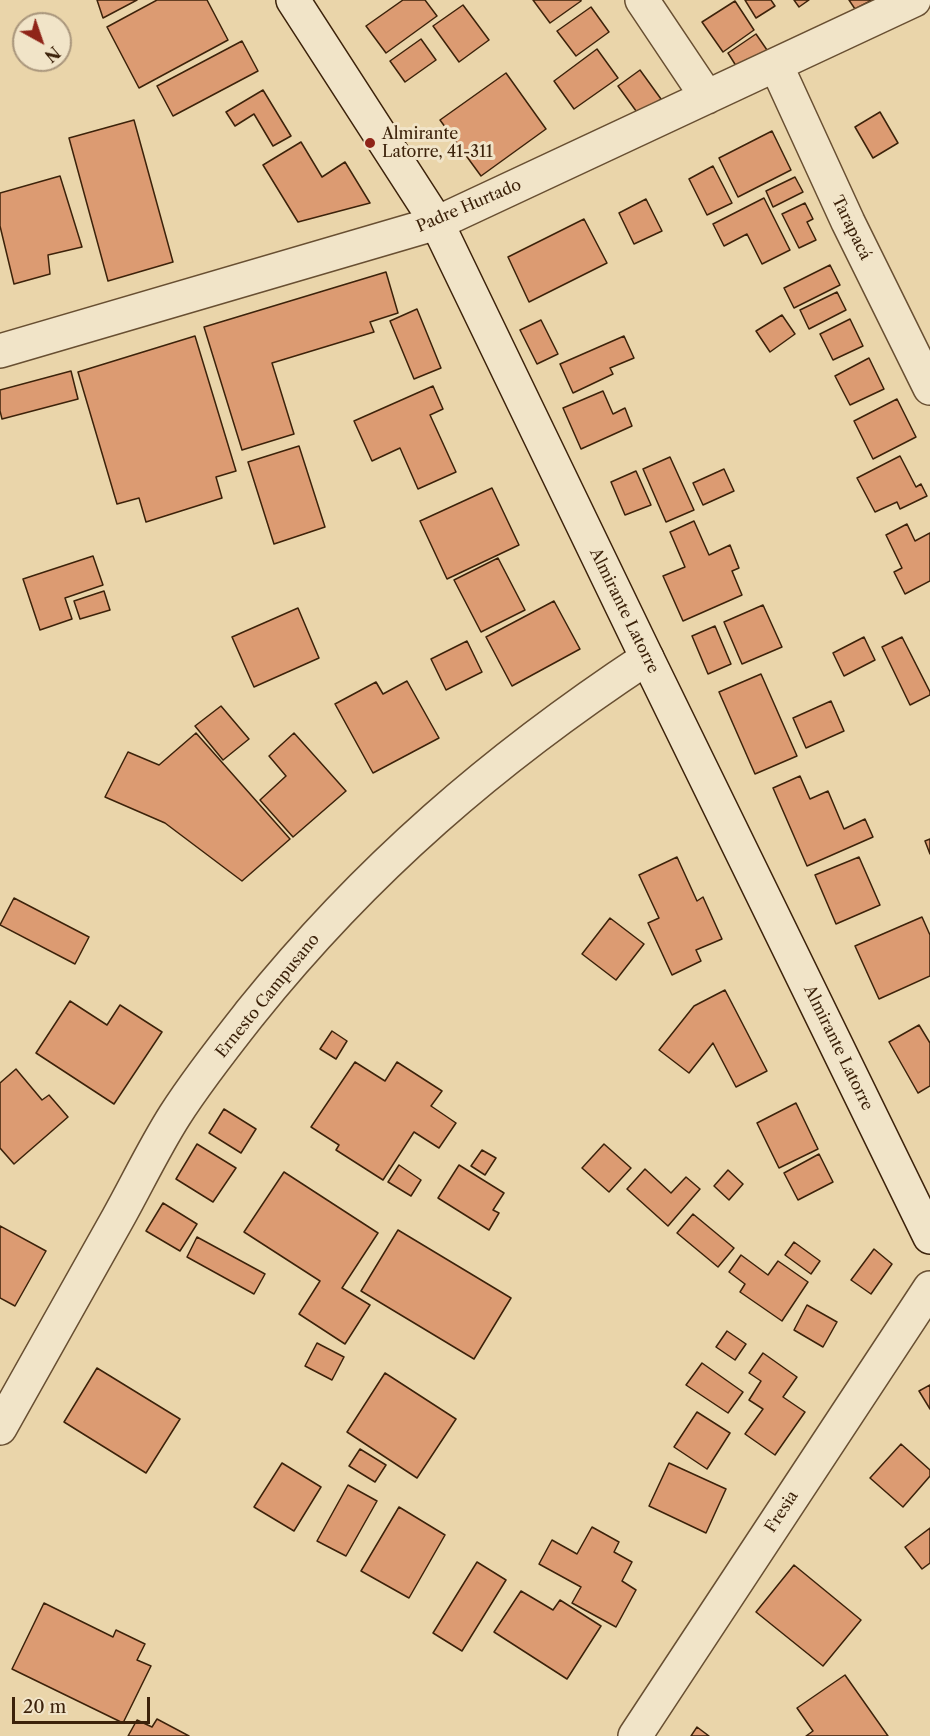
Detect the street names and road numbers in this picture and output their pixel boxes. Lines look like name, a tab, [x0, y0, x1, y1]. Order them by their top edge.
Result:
street label: Padre Hurtado	[414, 175, 524, 237]
street label: Tarapacá	[827, 193, 875, 263]
street label: Almirante Latorre	[585, 545, 663, 677]
street label: Ernesto Campusano	[212, 930, 324, 1062]
street label: Almirante Latorre	[799, 982, 877, 1114]
street label: Fresia	[761, 1487, 803, 1537]

